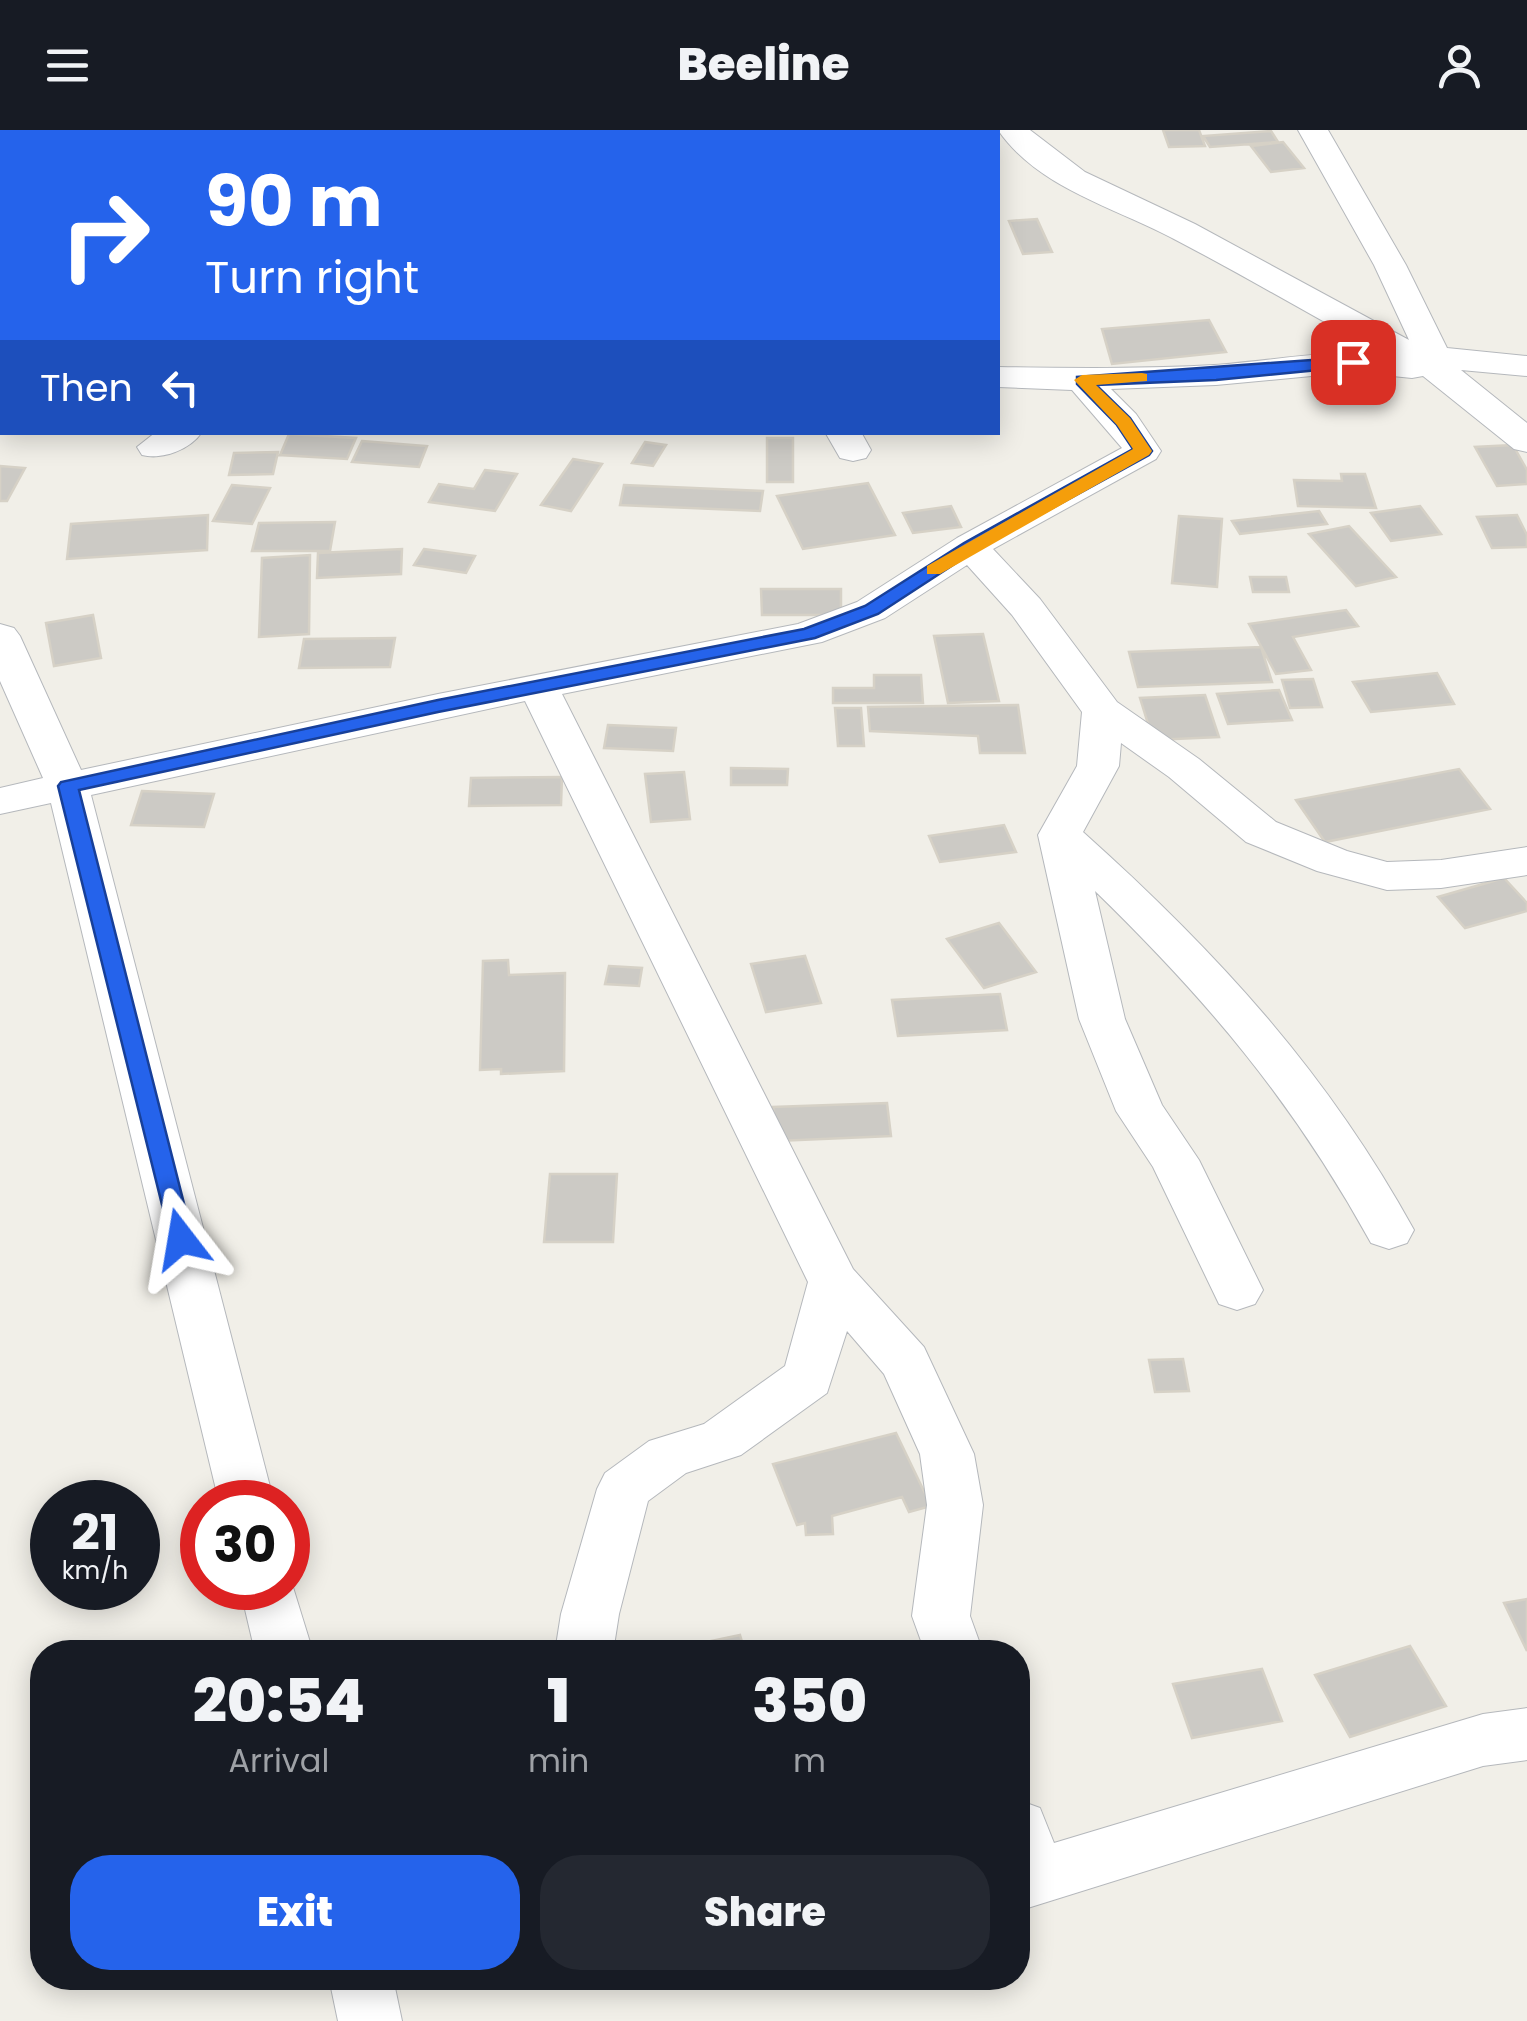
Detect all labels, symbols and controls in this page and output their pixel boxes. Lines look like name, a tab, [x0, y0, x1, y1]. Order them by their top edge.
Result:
text: Beeline	[678, 33, 849, 96]
icon: menu	[40, 38, 95, 93]
icon: person	[1432, 38, 1487, 93]
text: 90 m	[205, 152, 383, 251]
icon: right	[40, 170, 170, 300]
text: Turn right	[205, 246, 419, 309]
pin	[1311, 320, 1396, 405]
icon: arrive	[1326, 335, 1381, 390]
icon: left	[153, 360, 208, 415]
text: Then	[40, 361, 133, 414]
position arrow	[129, 1187, 233, 1291]
speed limit sign: 30	[180, 1480, 310, 1610]
text: 21	[71, 1497, 119, 1568]
text: km/h	[62, 1553, 128, 1588]
text: 20:54	[193, 1659, 365, 1743]
text: 1	[547, 1659, 570, 1743]
text: 350	[752, 1659, 867, 1743]
text: Arrival	[229, 1738, 329, 1783]
text: min	[528, 1738, 589, 1783]
text: m	[793, 1738, 826, 1783]
button: Exit	[70, 1855, 520, 1970]
button: Share	[540, 1855, 990, 1970]

